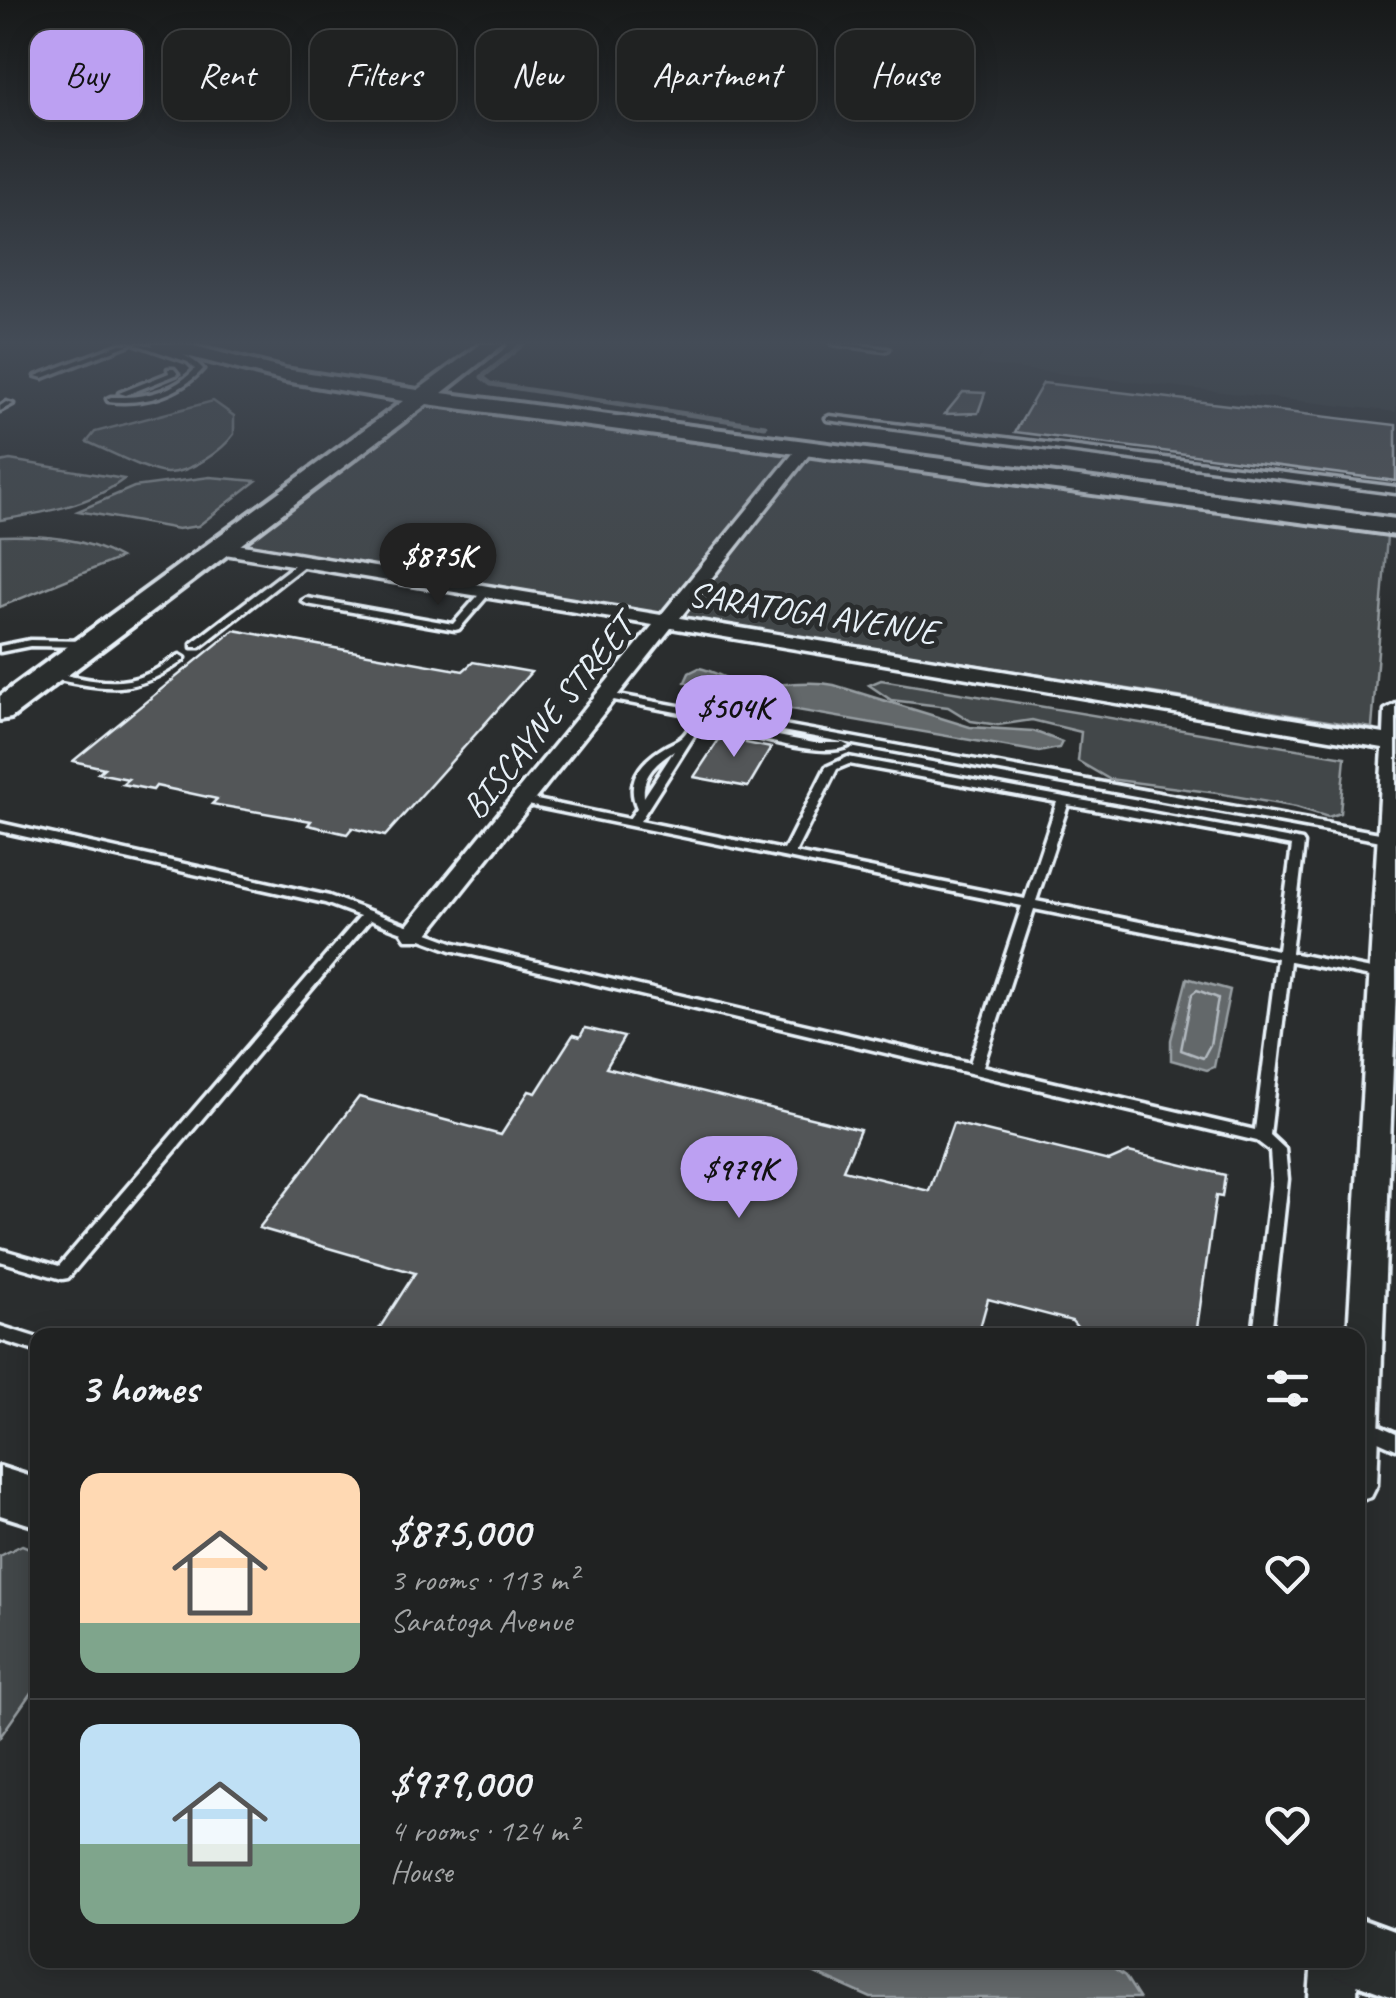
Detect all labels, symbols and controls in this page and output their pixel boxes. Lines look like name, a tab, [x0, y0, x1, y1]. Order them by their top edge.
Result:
chip: Buy	[30, 30, 143, 120]
chip: Rent	[163, 30, 290, 120]
chip: Filters	[310, 30, 456, 120]
chip: New	[476, 30, 597, 120]
chip: Apartment	[617, 30, 816, 120]
chip: House	[836, 30, 974, 120]
pin: $875K	[368, 523, 508, 608]
text: $875K	[401, 535, 475, 576]
street label: SARATOGA AVENUE	[685, 571, 945, 656]
street label: BISCAYNE STREET	[452, 599, 650, 828]
pin: $504K	[664, 675, 804, 760]
text: $504K	[697, 687, 771, 728]
pin: $979K	[669, 1136, 809, 1221]
text: $979K	[703, 1148, 775, 1189]
icon: filters	[1260, 1361, 1315, 1416]
text: 3 homes	[80, 1362, 199, 1415]
text: $875,000	[390, 1506, 530, 1559]
icon: home	[160, 1513, 280, 1633]
icon: heart	[1260, 1546, 1315, 1601]
text: 3 rooms · 113 m²	[390, 1559, 577, 1600]
text: Saratoga Avenue	[390, 1600, 572, 1641]
text: $979,000	[390, 1757, 529, 1810]
icon: home	[160, 1764, 280, 1884]
icon: heart	[1260, 1797, 1315, 1852]
text: 4 rooms · 124 m²	[390, 1810, 577, 1851]
text: House	[390, 1851, 452, 1892]

